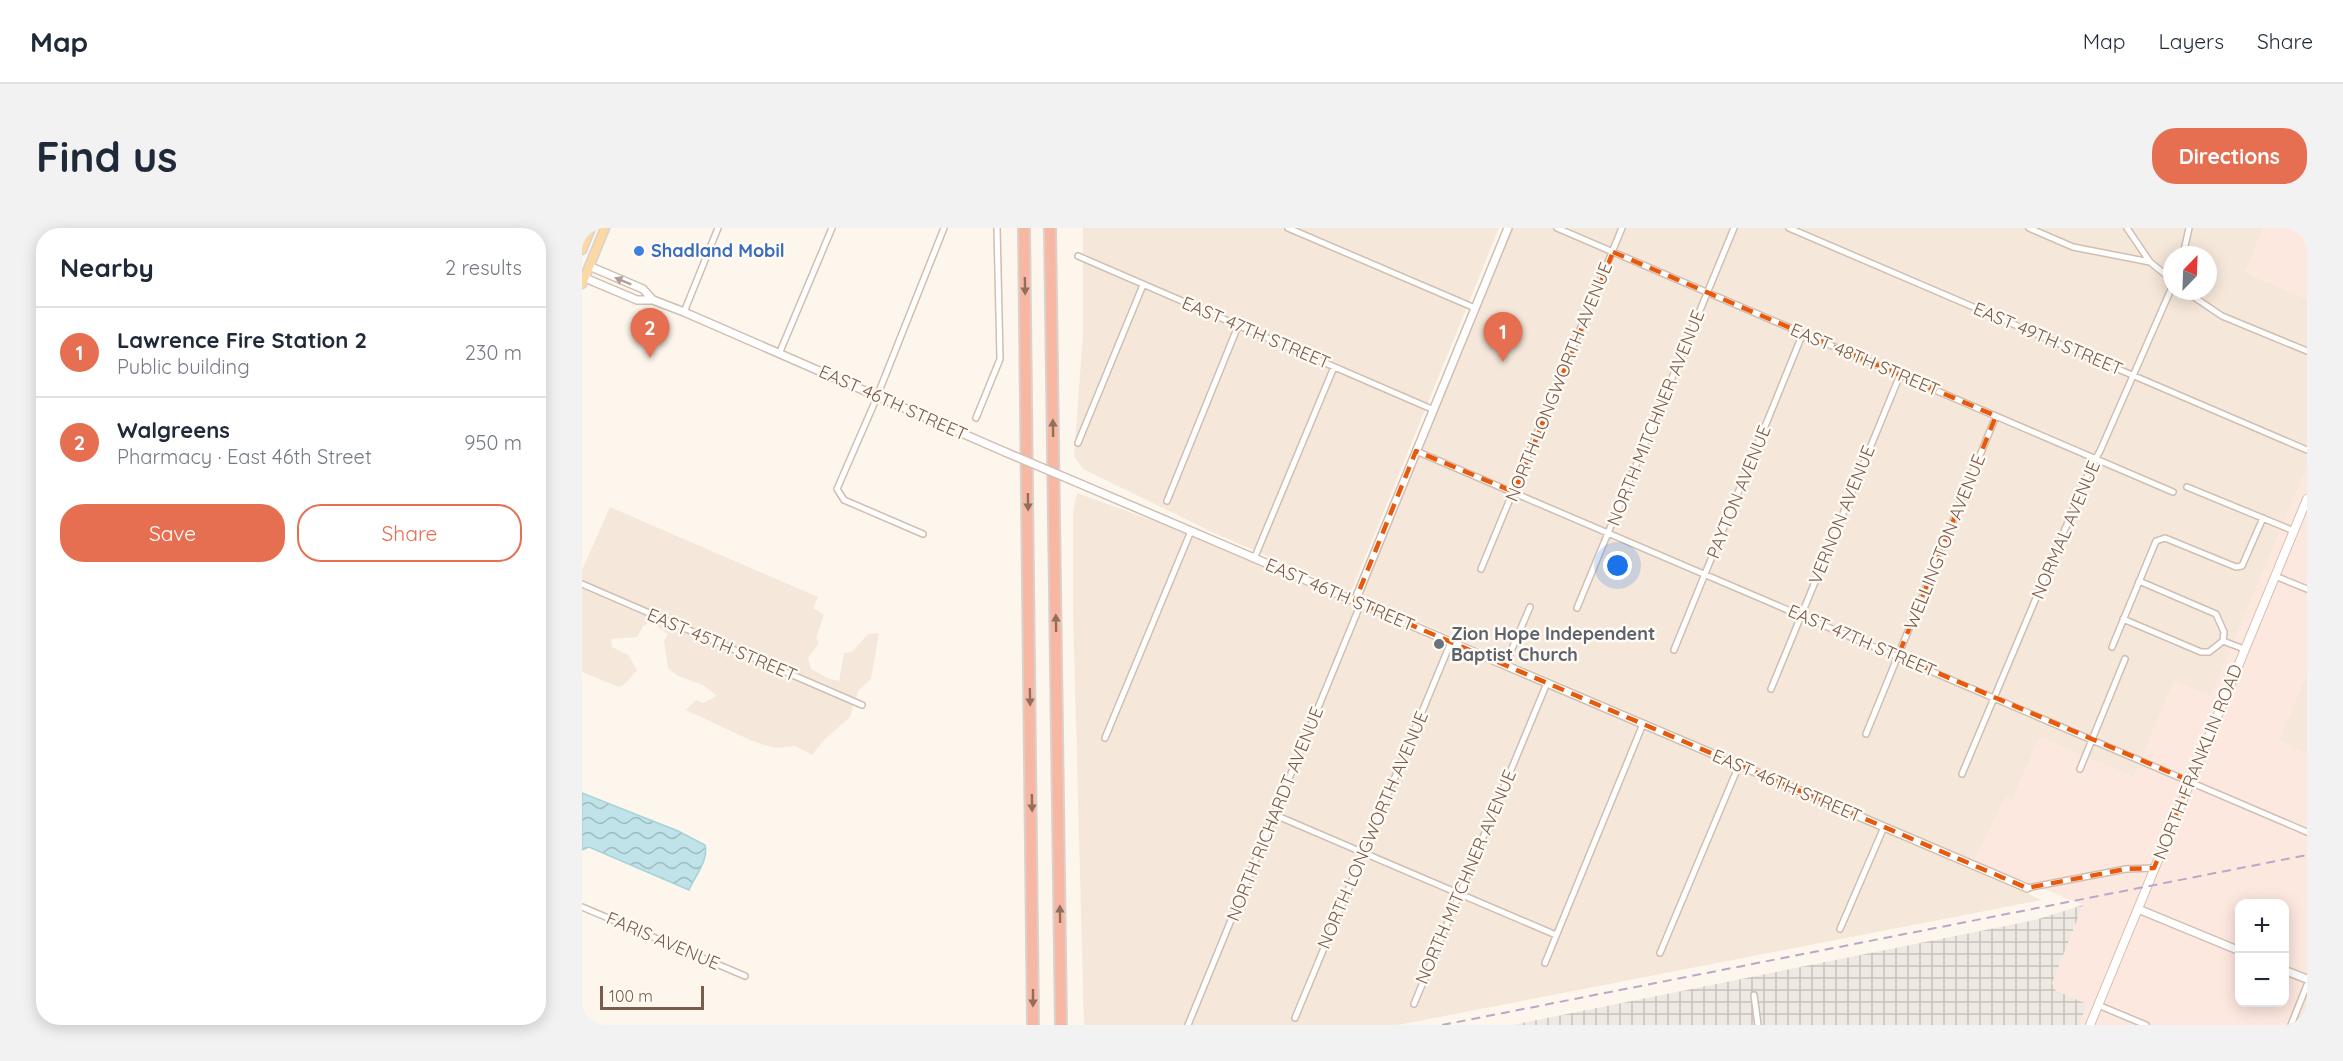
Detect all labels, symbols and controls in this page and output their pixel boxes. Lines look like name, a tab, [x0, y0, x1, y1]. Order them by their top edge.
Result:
text: Map	[30, 24, 88, 59]
text: Map	[2083, 28, 2126, 54]
text: Layers	[2159, 28, 2224, 54]
text: Share	[2257, 28, 2313, 54]
button: Directions	[2152, 128, 2307, 184]
text: Find us	[36, 130, 178, 183]
place label: Shadland Mobil	[651, 239, 785, 262]
marker: Shadland Mobil	[632, 244, 646, 258]
north arrow	[2163, 246, 2217, 300]
text: Nearby	[60, 251, 154, 284]
text: 2 results	[445, 255, 522, 280]
street label: NORTH LONGWORTH AVENUE	[1500, 259, 1617, 505]
one-way arrow	[613, 276, 631, 286]
one-way arrow	[1020, 277, 1030, 296]
street label: EAST 47TH STREET	[1178, 291, 1334, 374]
street label: EAST 49TH STREET	[1970, 297, 2126, 380]
street label: NORTH MITCHNER AVENUE	[1602, 307, 1709, 529]
pin: 2	[630, 308, 670, 358]
pin: 1	[1484, 312, 1522, 362]
street label: EAST 48TH STREET	[1787, 318, 1943, 401]
text: Lawrence Fire Station 2	[117, 326, 367, 354]
text: 1	[76, 340, 83, 365]
text: 230 m	[465, 340, 522, 365]
text: Public building	[117, 354, 250, 379]
street label: EAST 46TH STREET	[815, 359, 971, 446]
text: Walgreens	[117, 416, 230, 444]
one-way arrow	[1048, 418, 1058, 437]
street label: PAYTON AVENUE	[1701, 422, 1776, 562]
text: 2	[74, 430, 85, 455]
text: 950 m	[464, 430, 522, 455]
street label: VERNON AVENUE	[1803, 442, 1880, 588]
text: Pharmacy · East 46th Street	[117, 444, 372, 469]
street label: WELLINGTON AVENUE	[1899, 451, 1990, 633]
street label: NORMAL AVENUE	[2026, 457, 2105, 603]
one-way arrow	[1023, 493, 1033, 512]
button: Save	[60, 504, 285, 562]
button: Share	[297, 504, 522, 562]
your location	[1603, 551, 1632, 580]
street label: EAST 46TH STREET	[1262, 553, 1418, 636]
street label: EAST 47TH STREET	[1784, 599, 1940, 682]
street label: EAST 45TH STREET	[644, 603, 801, 686]
one-way arrow	[1051, 613, 1061, 632]
place label: Zion Hope Independent Baptist Church	[1451, 622, 1655, 666]
marker: Zion Hope Independent Baptist Church	[1432, 637, 1446, 651]
street label: NORTH FRANKLIN ROAD	[2148, 661, 2247, 863]
one-way arrow	[1025, 688, 1035, 707]
street label: NORTH RICHARDT AVENUE	[1221, 703, 1328, 924]
street label: NORTH LONGWORTH AVENUE	[1312, 707, 1433, 952]
street label: EAST 46TH STREET	[1709, 744, 1865, 827]
street label: NORTH MITCHNER AVENUE	[1410, 766, 1521, 987]
one-way arrow	[1027, 794, 1036, 813]
map controls	[2235, 899, 2289, 1007]
button: +	[2235, 899, 2289, 953]
one-way arrow	[1055, 905, 1065, 924]
street label: FARIS AVENUE	[603, 906, 723, 975]
button: −	[2235, 953, 2289, 1007]
scale bar	[600, 983, 704, 1010]
text: 100 m	[609, 986, 653, 1006]
one-way arrow	[1028, 989, 1038, 1008]

